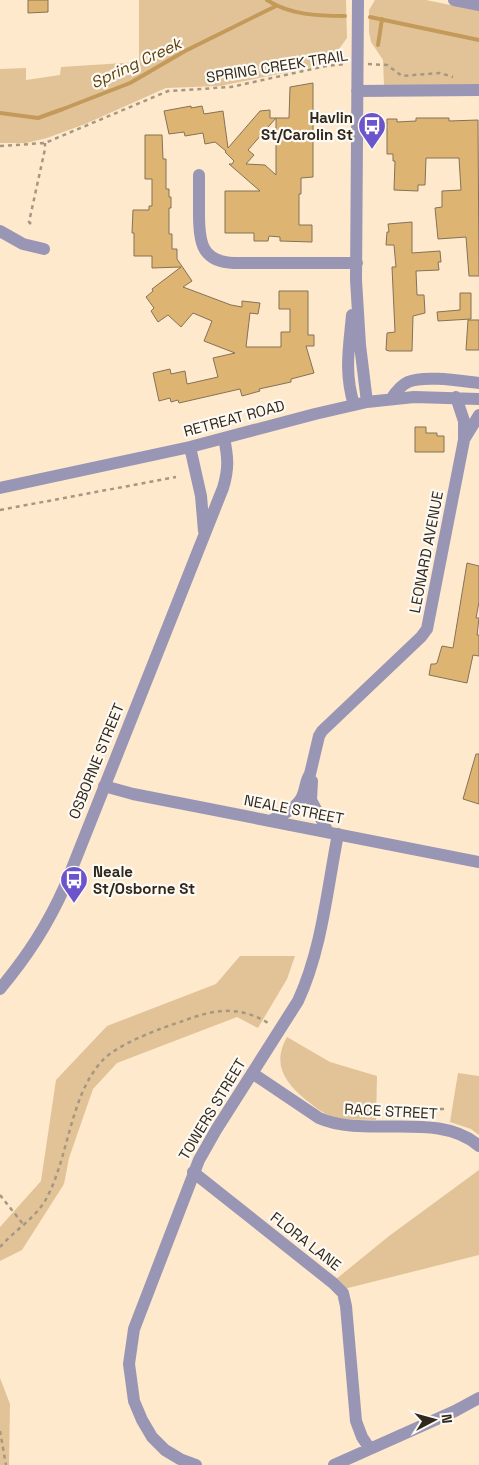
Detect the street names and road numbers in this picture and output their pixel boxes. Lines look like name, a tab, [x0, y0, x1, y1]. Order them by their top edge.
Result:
street label: SPRING CREEK TRAIL	[205, 45, 349, 87]
street label: RETREAT ROAD	[181, 395, 287, 441]
street label: LEONARD AVENUE	[405, 489, 447, 615]
street label: OSBORNE STREET	[64, 700, 128, 822]
street label: NEALE STREET	[243, 790, 346, 828]
street label: TOWERS STREET	[174, 1055, 250, 1163]
street label: RACE STREET	[344, 1099, 438, 1123]
street label: FLORA LANE	[267, 1207, 345, 1275]

